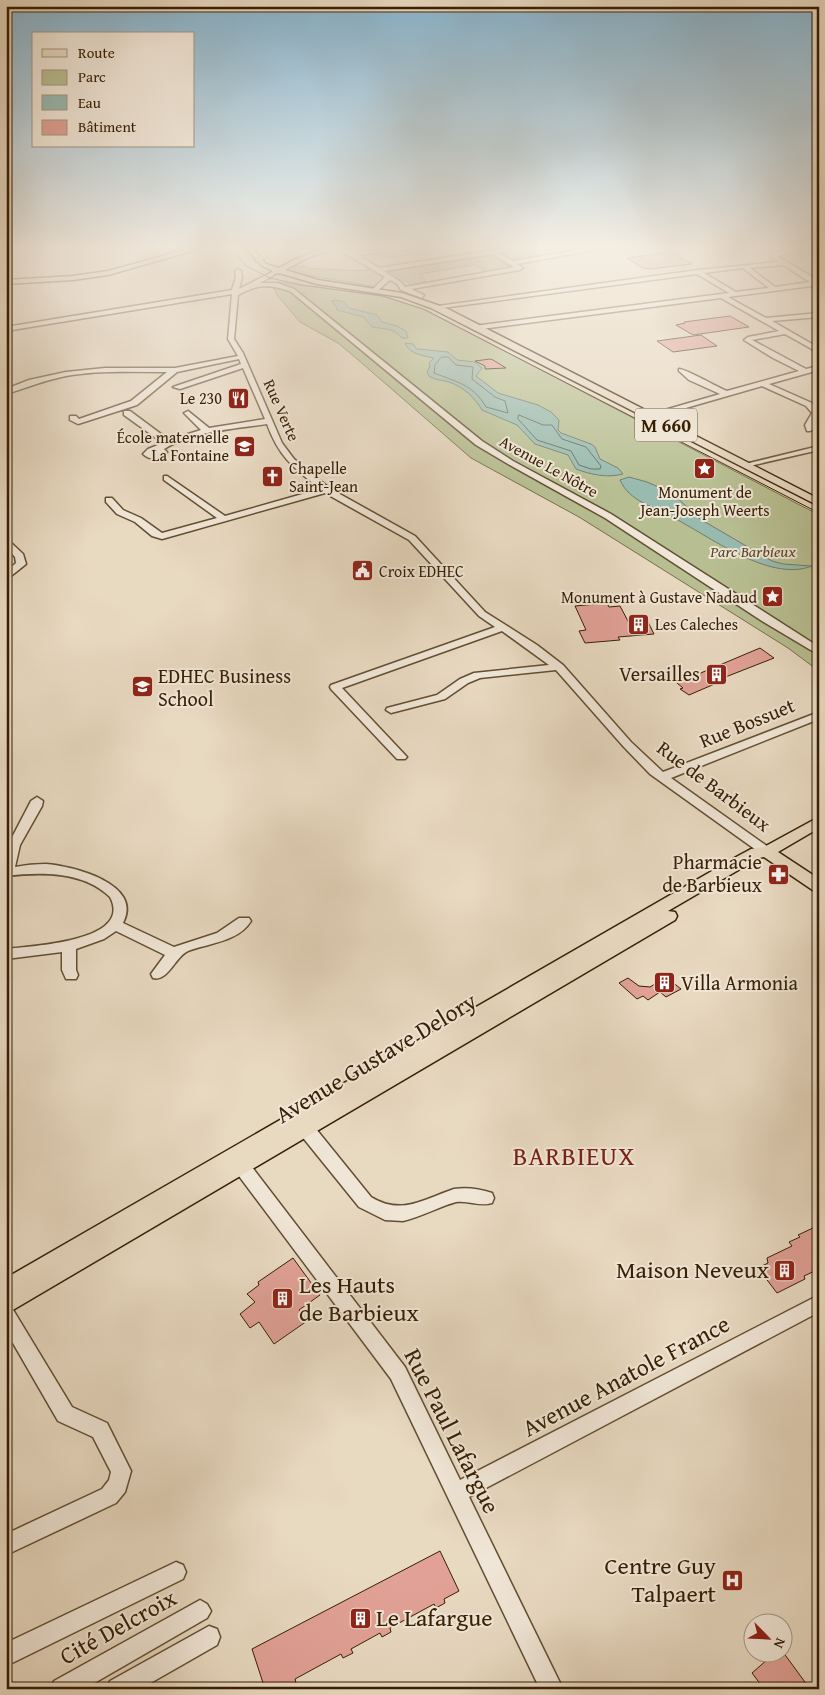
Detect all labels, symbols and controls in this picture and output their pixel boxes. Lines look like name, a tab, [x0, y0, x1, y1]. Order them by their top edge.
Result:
legend	[32, 32, 195, 148]
text: Route	[78, 42, 115, 63]
text: Parc	[78, 66, 106, 87]
text: Eau	[78, 92, 102, 113]
text: Bâtiment	[78, 116, 137, 137]
street label: Rue Verte	[258, 375, 306, 445]
place label: Le 230	[180, 386, 222, 410]
restaurant icon: Le 230	[226, 386, 250, 410]
road number: M 660	[635, 408, 697, 442]
place label: École maternelle La Fontaine	[117, 425, 229, 467]
street label: Avenue Le Nôtre	[495, 429, 603, 503]
school or university icon: École maternelle La Fontaine	[233, 434, 257, 458]
place label: Chapelle Saint-Jean	[289, 456, 358, 498]
place icon: Monument de Jean-Joseph Weerts	[693, 456, 717, 480]
church icon: Chapelle Saint-Jean	[261, 465, 285, 489]
place label: Monument de Jean-Joseph Weerts	[638, 480, 770, 522]
park label: Parc Barbieux	[709, 539, 797, 563]
public building icon: Croix EDHEC	[351, 559, 375, 583]
place label: Croix EDHEC	[379, 559, 464, 583]
place label: Monument à Gustave Nadaud	[561, 585, 757, 609]
place icon: Monument à Gustave Nadaud	[761, 585, 785, 609]
building icon: Les Caleches	[627, 612, 651, 636]
place label: Les Caleches	[655, 612, 738, 636]
place label: Versailles	[619, 659, 700, 688]
place label: EDHEC Business School	[158, 661, 291, 713]
building icon: Versailles	[704, 662, 728, 686]
school or university icon: EDHEC Business School	[130, 675, 154, 699]
street label: Rue Bossuet	[695, 690, 799, 755]
street label: Rue de Barbieux	[651, 733, 778, 839]
place label: Pharmacie de Barbieux	[662, 847, 763, 899]
pharmacy icon: Pharmacie de Barbieux	[766, 862, 790, 886]
place label: Villa Armonia	[681, 968, 799, 997]
building icon: Villa Armonia	[653, 971, 677, 995]
street label: Avenue Gustave Delory	[268, 983, 483, 1132]
district label: BARBIEUX	[513, 1136, 635, 1175]
place label: Maison Neveux	[616, 1252, 770, 1287]
building icon: Maison Neveux	[773, 1258, 797, 1282]
place label: Les Hauts de Barbieux	[299, 1267, 420, 1330]
building icon: Les Hauts de Barbieux	[271, 1287, 295, 1311]
street label: Avenue Anatole France	[516, 1306, 736, 1445]
street label: Rue Paul Lafargue	[396, 1342, 509, 1519]
place label: Centre Guy Talpaert	[605, 1548, 717, 1611]
hospital icon: Centre Guy Talpaert	[720, 1568, 744, 1592]
street label: Cité Delcroix	[53, 1580, 183, 1673]
place label: Le Lafargue	[376, 1600, 492, 1635]
building icon: Le Lafargue	[348, 1606, 372, 1630]
north arrow	[742, 1612, 792, 1662]
text: N	[769, 1635, 791, 1652]

